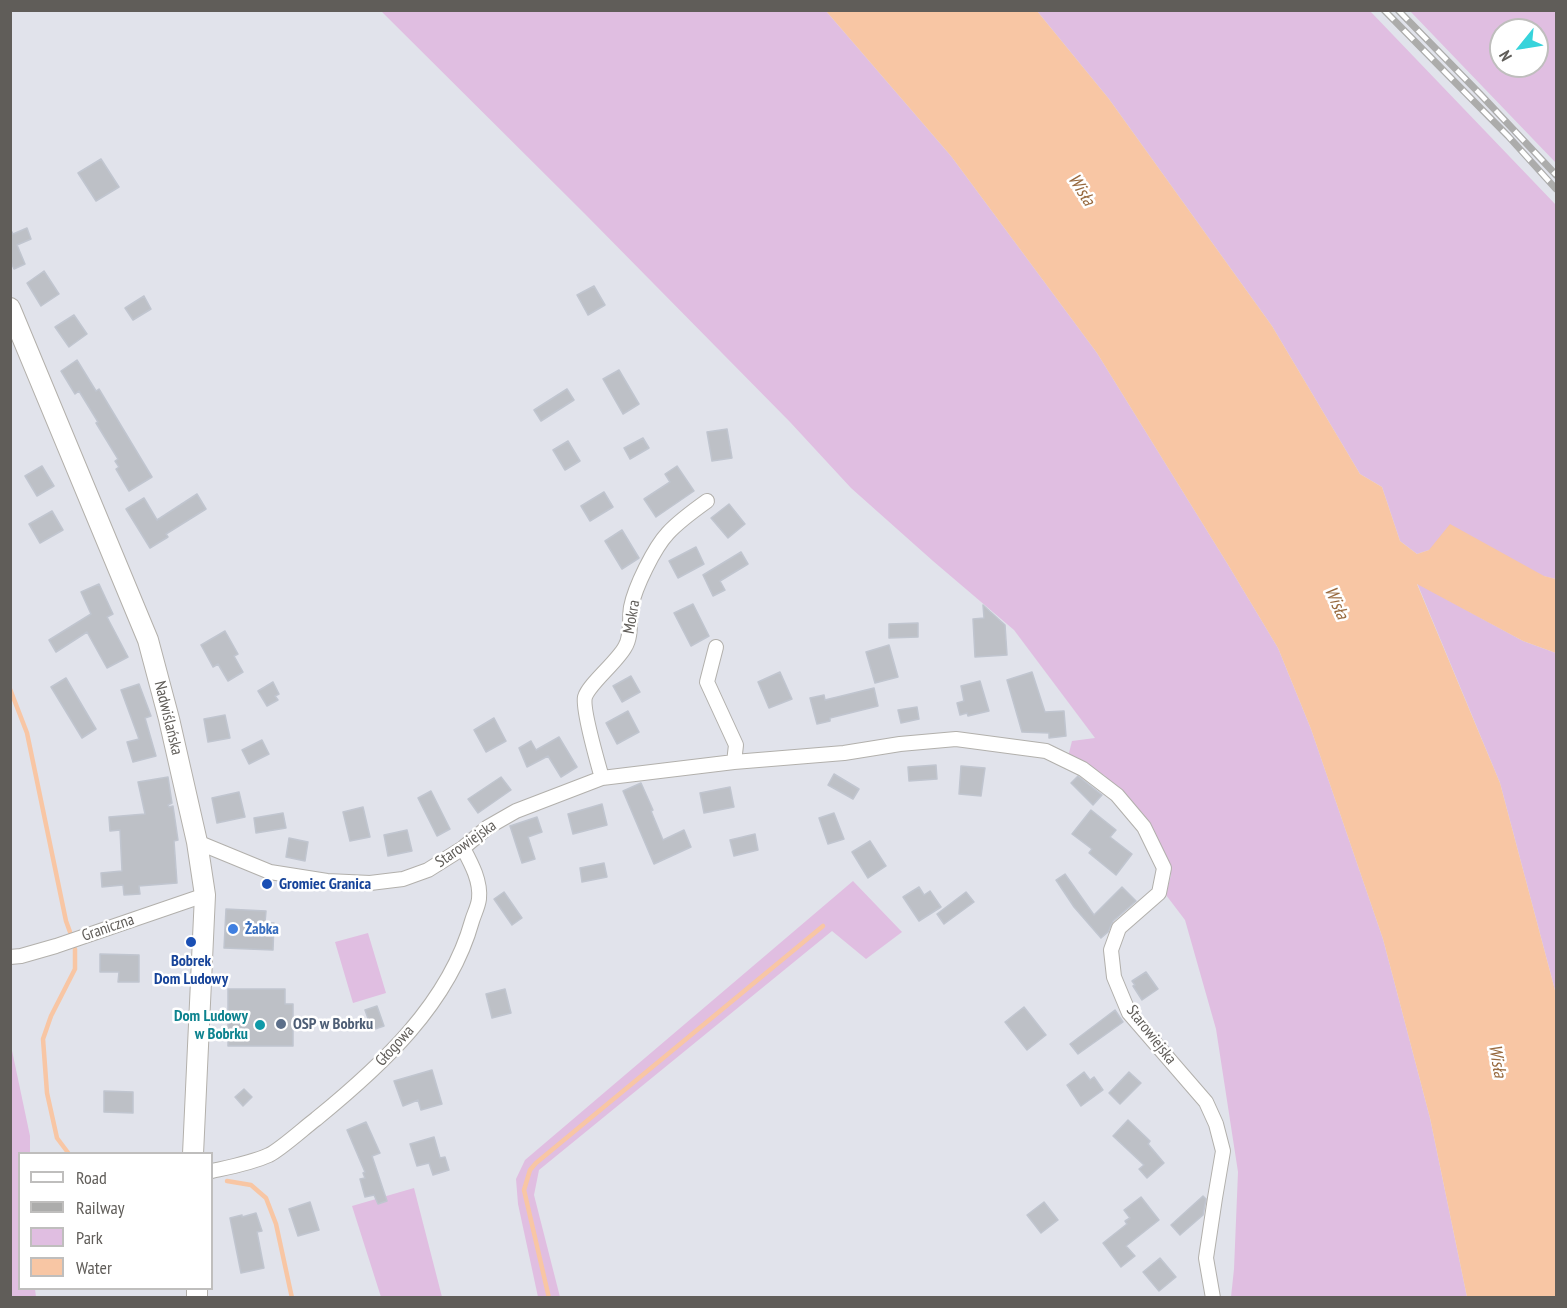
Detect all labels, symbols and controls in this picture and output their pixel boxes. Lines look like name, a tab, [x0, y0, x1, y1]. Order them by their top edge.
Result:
north arrow	[1489, 18, 1549, 78]
text: N	[1494, 47, 1516, 65]
water label: Wisła	[1063, 170, 1099, 210]
water label: Wisła	[1319, 583, 1353, 623]
street label: Mokra	[620, 599, 644, 635]
street label: Nadwiślańska	[150, 679, 186, 757]
street label: Starowiejska	[432, 816, 500, 872]
place label: Gromiec Granica	[279, 874, 371, 894]
marker: Gromiec Granica	[260, 877, 274, 891]
street label: Graniczna	[79, 910, 137, 946]
place label: Żabka	[245, 919, 279, 939]
marker: Żabka	[226, 922, 240, 936]
marker: Bobrek Dom Ludowy	[184, 935, 198, 949]
place label: Bobrek Dom Ludowy	[154, 951, 228, 989]
street label: Starowiejska	[1122, 1002, 1180, 1068]
place label: Dom Ludowy w Bobrku	[174, 1006, 248, 1044]
place label: OSP w Bobrku	[293, 1014, 373, 1034]
marker: OSP w Bobrku	[274, 1017, 288, 1031]
marker: Dom Ludowy w Bobrku	[253, 1018, 267, 1032]
street label: Głogowa	[372, 1022, 418, 1070]
water label: Wisła	[1483, 1043, 1511, 1079]
legend	[18, 1152, 213, 1290]
text: Road	[76, 1166, 107, 1189]
text: Railway	[76, 1196, 125, 1219]
text: Park	[76, 1226, 103, 1249]
text: Water	[76, 1256, 112, 1279]

